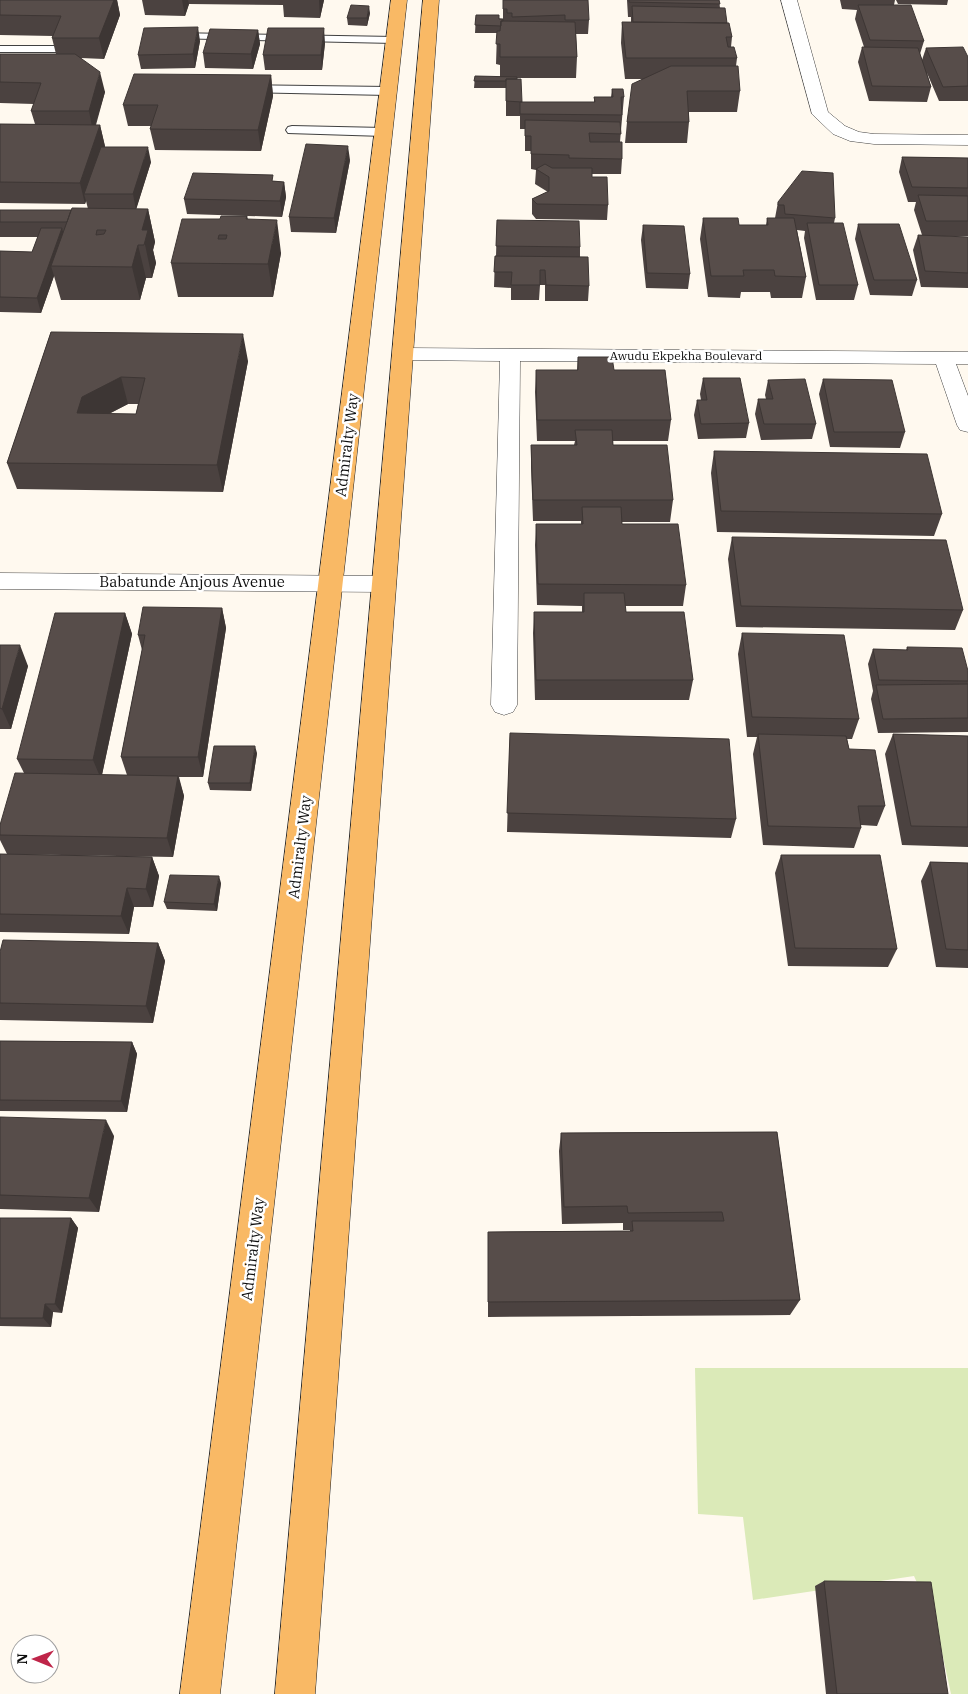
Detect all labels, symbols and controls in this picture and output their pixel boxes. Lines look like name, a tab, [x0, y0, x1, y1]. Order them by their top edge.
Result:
street label: Awudu Ekpekha Boulevard	[610, 348, 762, 363]
street label: Admiralty Way	[331, 392, 362, 498]
street label: Babatunde Anjous Avenue	[99, 572, 285, 591]
street label: Admiralty Way	[284, 794, 315, 900]
street label: Admiralty Way	[237, 1196, 268, 1302]
north arrow	[10, 1634, 60, 1684]
text: N	[13, 1653, 31, 1664]

